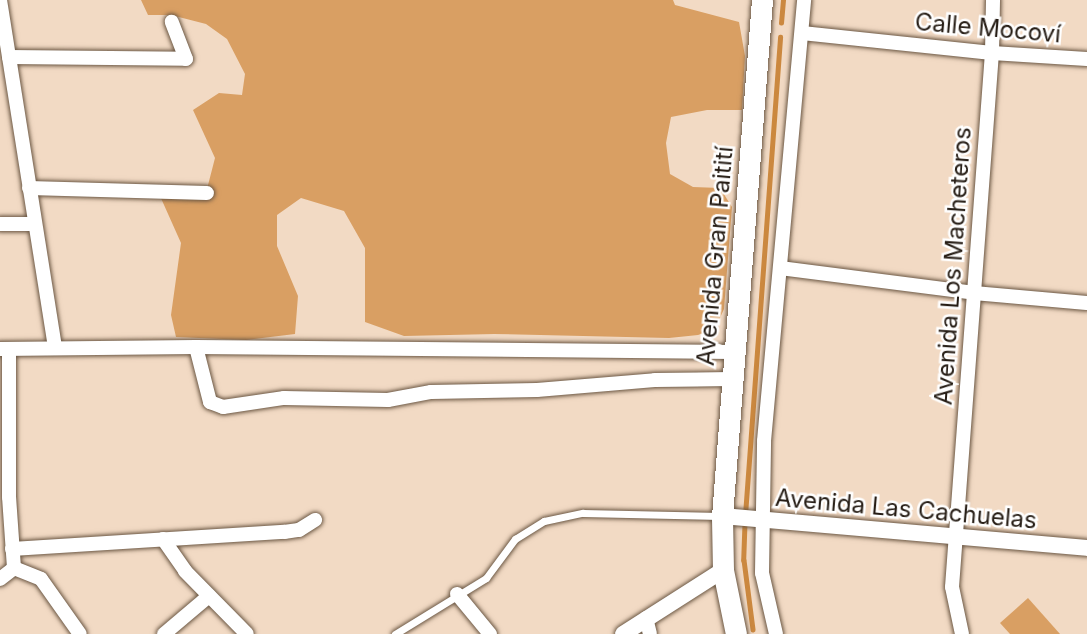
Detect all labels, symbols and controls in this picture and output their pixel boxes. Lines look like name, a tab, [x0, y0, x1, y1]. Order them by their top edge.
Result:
street label: Calle Mocoví	[914, 7, 1062, 49]
street label: Avenida Los Macheteros	[929, 126, 977, 406]
street label: Avenida Gran Paitití	[691, 145, 739, 367]
street label: Avenida Las Cachuelas	[774, 483, 1038, 535]

